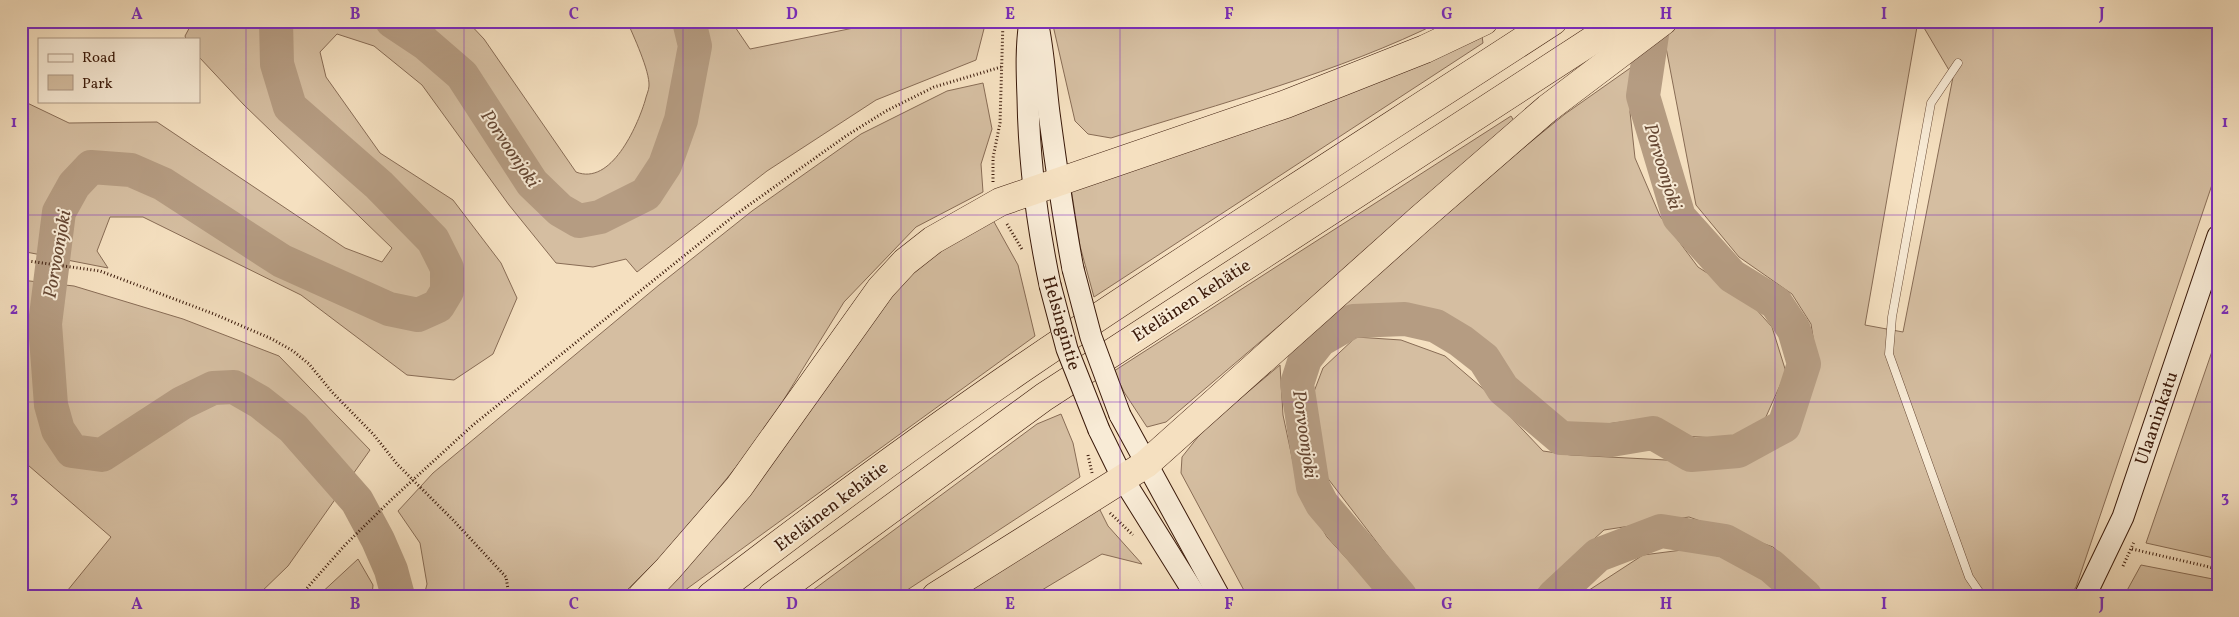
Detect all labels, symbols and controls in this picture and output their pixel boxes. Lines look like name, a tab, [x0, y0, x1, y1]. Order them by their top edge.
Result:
text: A	[131, 4, 143, 26]
text: B	[350, 4, 361, 26]
text: C	[569, 4, 579, 26]
text: D	[786, 4, 798, 26]
text: E	[1005, 4, 1015, 26]
text: F	[1224, 4, 1234, 26]
text: G	[1441, 4, 1453, 26]
text: H	[1660, 4, 1672, 26]
text: I	[1881, 4, 1887, 26]
text: J	[2098, 4, 2105, 26]
legend	[38, 38, 200, 102]
text: Road	[82, 48, 116, 69]
text: Park	[82, 74, 113, 95]
water label: Porvoonjoki	[474, 105, 545, 193]
text: 1	[11, 112, 17, 134]
text: 1	[2222, 112, 2228, 134]
water label: Porvoonjoki	[1637, 120, 1688, 213]
water label: Porvoonjoki	[37, 208, 79, 300]
street label: Eteläinen kehätie	[1128, 254, 1256, 349]
street label: Helsingintie	[1035, 273, 1086, 373]
text: 2	[10, 299, 18, 321]
text: 2	[2221, 299, 2229, 321]
street label: Ulaaninkatu	[2130, 368, 2185, 469]
water label: Porvoonjoki	[1285, 388, 1323, 480]
street label: Eteläinen kehätie	[770, 456, 894, 558]
text: 3	[10, 487, 18, 509]
text: 3	[2221, 487, 2229, 509]
text: A	[131, 594, 143, 616]
text: B	[350, 594, 361, 616]
text: C	[569, 594, 579, 616]
text: D	[786, 594, 798, 616]
text: E	[1005, 594, 1015, 616]
text: F	[1224, 594, 1234, 616]
text: G	[1441, 594, 1453, 616]
text: H	[1660, 594, 1672, 616]
text: I	[1881, 594, 1887, 616]
text: J	[2098, 594, 2105, 616]

